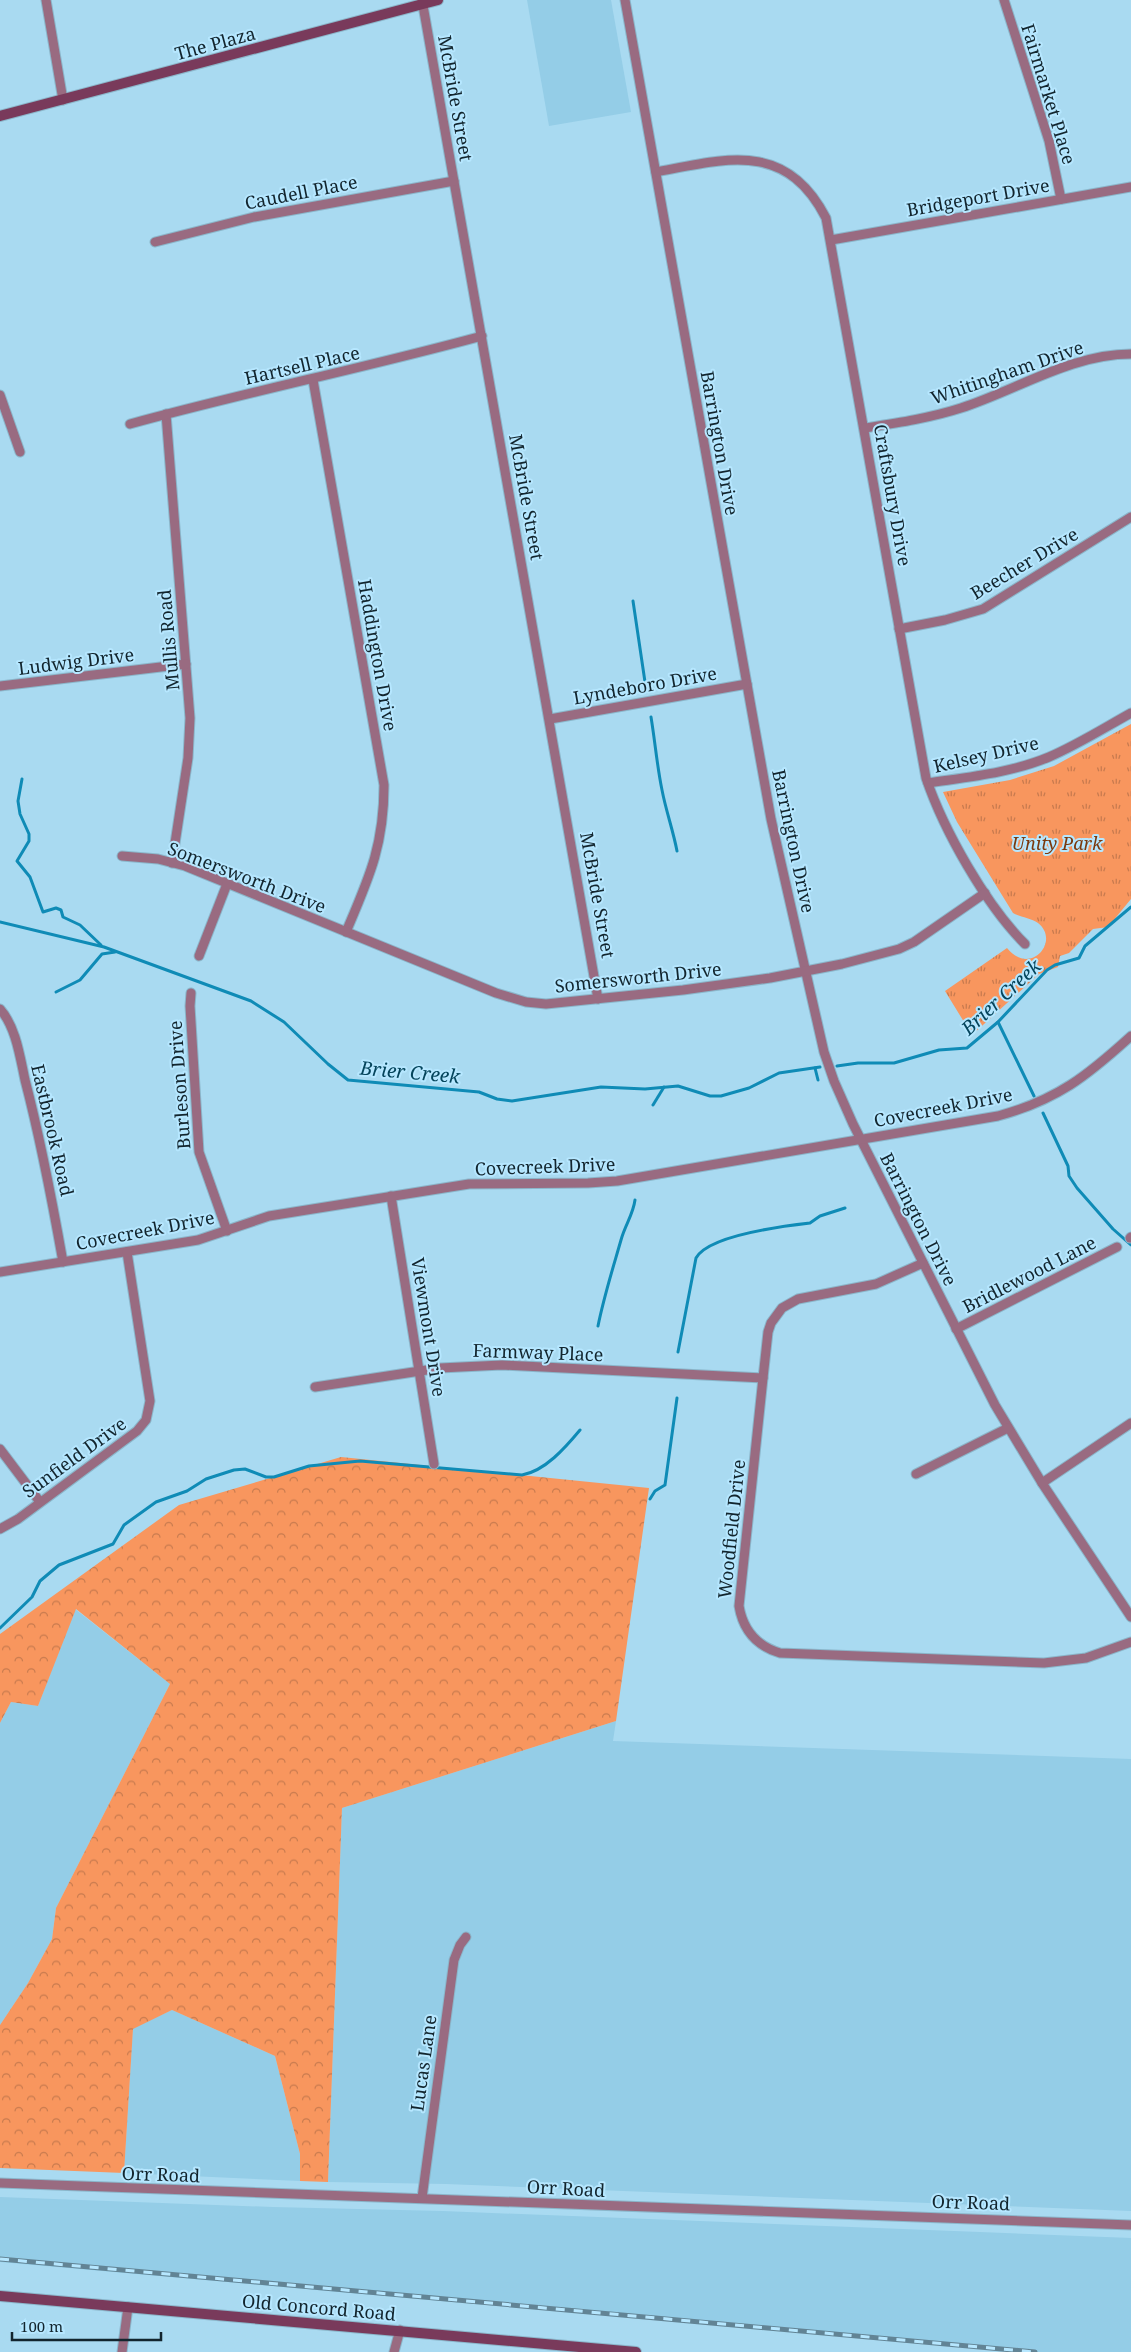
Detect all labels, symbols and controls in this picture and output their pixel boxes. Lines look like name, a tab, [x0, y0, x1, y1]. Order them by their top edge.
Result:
street label: The Plaza	[172, 21, 258, 65]
street label: Fairmarket Place	[1016, 21, 1082, 167]
street label: McBride Street	[433, 33, 479, 163]
street label: Caudell Place	[243, 169, 359, 215]
street label: Bridgeport Drive	[905, 173, 1051, 221]
street label: Whitingham Drive	[927, 335, 1087, 409]
street label: Hartsell Place	[242, 340, 362, 390]
street label: Barrington Drive	[695, 369, 745, 517]
street label: Craftsbury Drive	[869, 422, 917, 568]
street label: McBride Street	[504, 432, 550, 562]
street label: Beecher Drive	[966, 521, 1082, 605]
street label: Haddington Drive	[353, 577, 403, 733]
street label: Mullis Road	[152, 588, 184, 692]
street label: Ludwig Drive	[17, 642, 135, 680]
street label: Lyndeboro Drive	[571, 661, 719, 709]
street label: Kelsey Drive	[931, 730, 1041, 778]
street label: Barrington Drive	[767, 767, 821, 915]
street label: McBride Street	[575, 830, 621, 960]
park label: Unity Park	[1012, 831, 1103, 855]
street label: Somersworth Drive	[164, 836, 330, 918]
water label: Brier Creek	[955, 952, 1047, 1041]
street label: Somersworth Drive	[553, 956, 723, 998]
street label: Burleson Drive	[163, 1020, 195, 1150]
water label: Brier Creek	[358, 1055, 462, 1089]
street label: Eastbrook Road	[26, 1062, 80, 1198]
street label: Covecreek Drive	[872, 1082, 1014, 1132]
street label: Barrington Drive	[875, 1148, 963, 1290]
street label: Covecreek Drive	[474, 1152, 616, 1180]
street label: Covecreek Drive	[74, 1205, 216, 1255]
street label: Bridlewood Lane	[958, 1230, 1100, 1318]
street label: Viewmont Drive	[406, 1256, 452, 1398]
street label: Farmway Place	[472, 1338, 604, 1366]
street label: Sunfield Drive	[17, 1411, 131, 1503]
street label: Woodfield Drive	[712, 1458, 750, 1600]
street label: Lucas Lane	[404, 2013, 442, 2113]
street label: Orr Road	[121, 2161, 201, 2187]
street label: Orr Road	[526, 2174, 606, 2202]
street label: Orr Road	[931, 2189, 1011, 2215]
street label: Old Concord Road	[241, 2288, 397, 2326]
scale bar	[12, 2310, 161, 2342]
text: 100 m	[20, 2316, 63, 2336]

